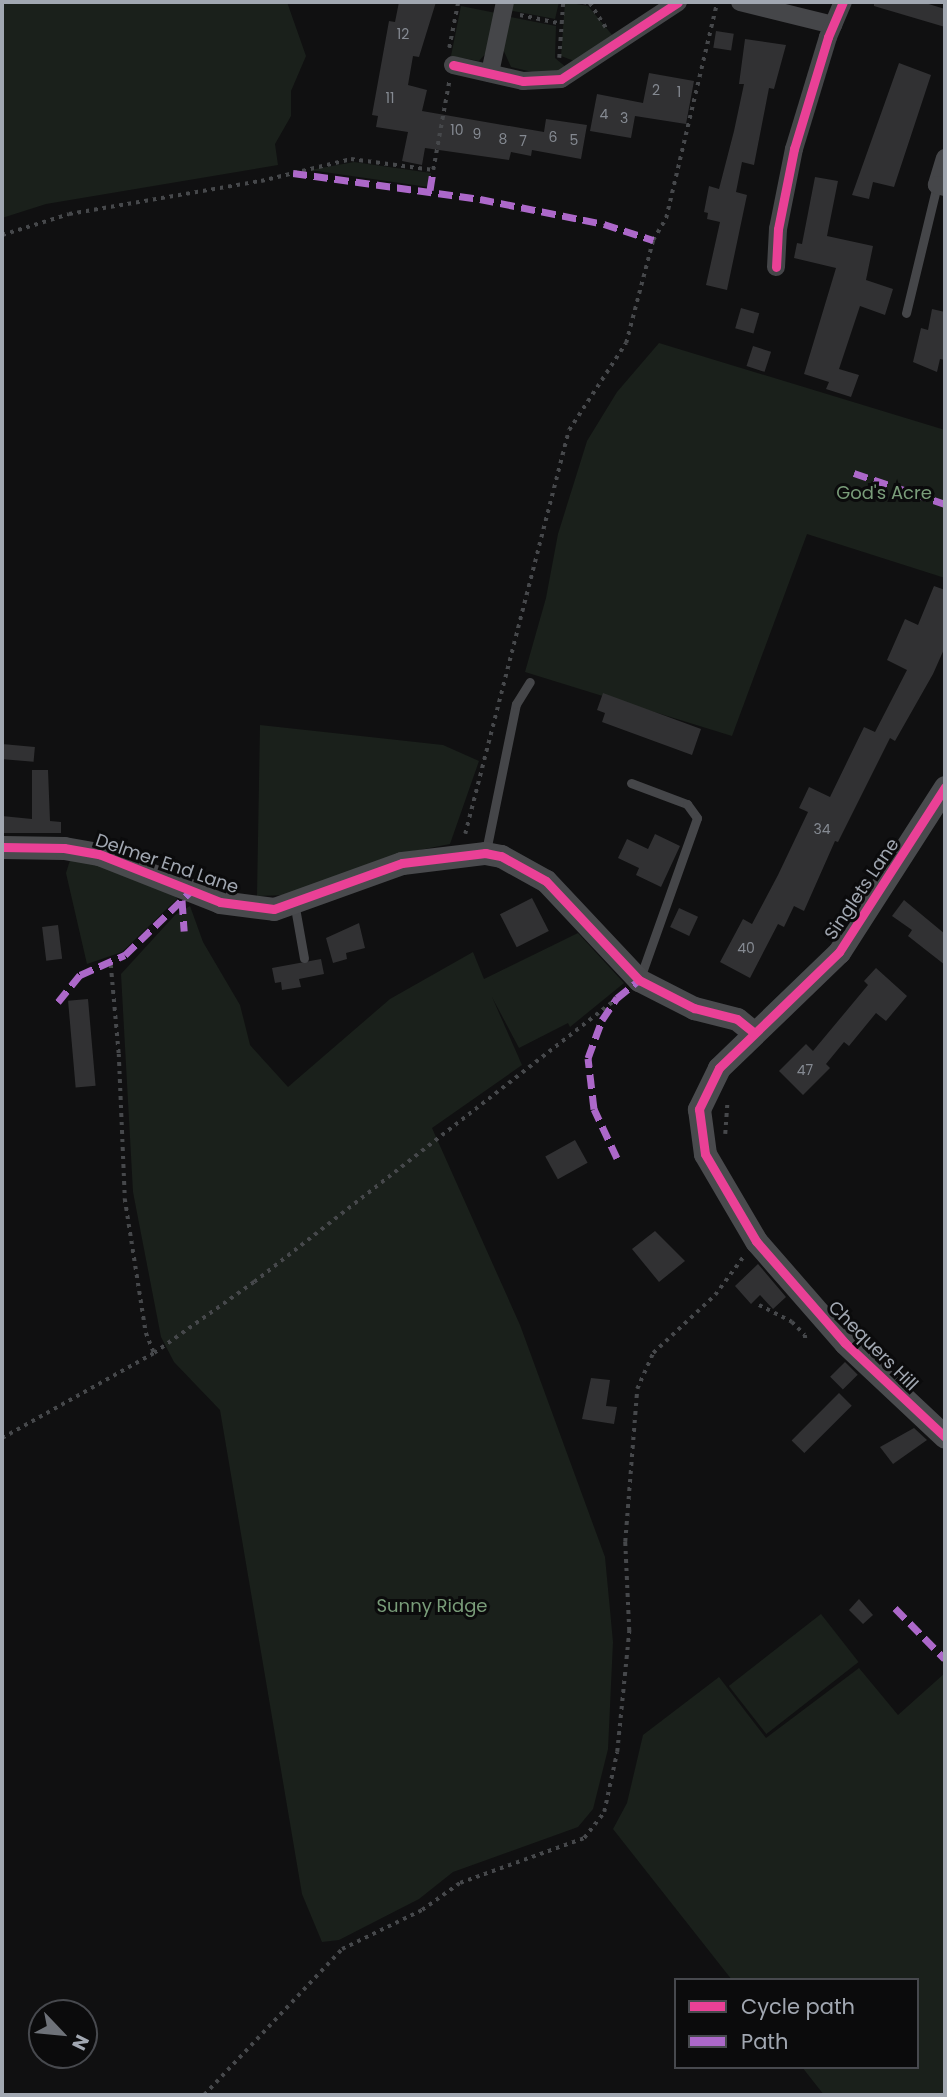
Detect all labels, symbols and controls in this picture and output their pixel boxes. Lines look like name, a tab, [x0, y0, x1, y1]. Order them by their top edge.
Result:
house number: 12	[397, 26, 409, 42]
house number: 2	[652, 82, 660, 98]
house number: 1	[677, 84, 681, 100]
house number: 11	[386, 90, 394, 106]
house number: 4	[600, 106, 608, 122]
house number: 3	[620, 110, 628, 126]
house number: 10	[450, 122, 464, 138]
house number: 9	[473, 126, 481, 142]
house number: 6	[549, 129, 557, 145]
house number: 8	[499, 131, 507, 147]
house number: 5	[570, 132, 578, 148]
house number: 7	[519, 133, 527, 149]
park label: God's Acre	[836, 482, 932, 504]
house number: 34	[813, 821, 831, 837]
street label: Delmer End Lane	[93, 829, 241, 899]
street label: Singlets Lane	[820, 834, 904, 944]
house number: 40	[737, 940, 755, 956]
house number: 47	[797, 1062, 813, 1078]
street label: Chequers Hill	[824, 1297, 922, 1395]
park label: Sunny Ridge	[377, 1595, 487, 1617]
legend	[674, 1978, 919, 2069]
text: Cycle path	[741, 1992, 855, 2021]
north arrow	[28, 1999, 98, 2069]
text: Path	[741, 2027, 788, 2056]
text: N	[65, 2030, 96, 2055]

